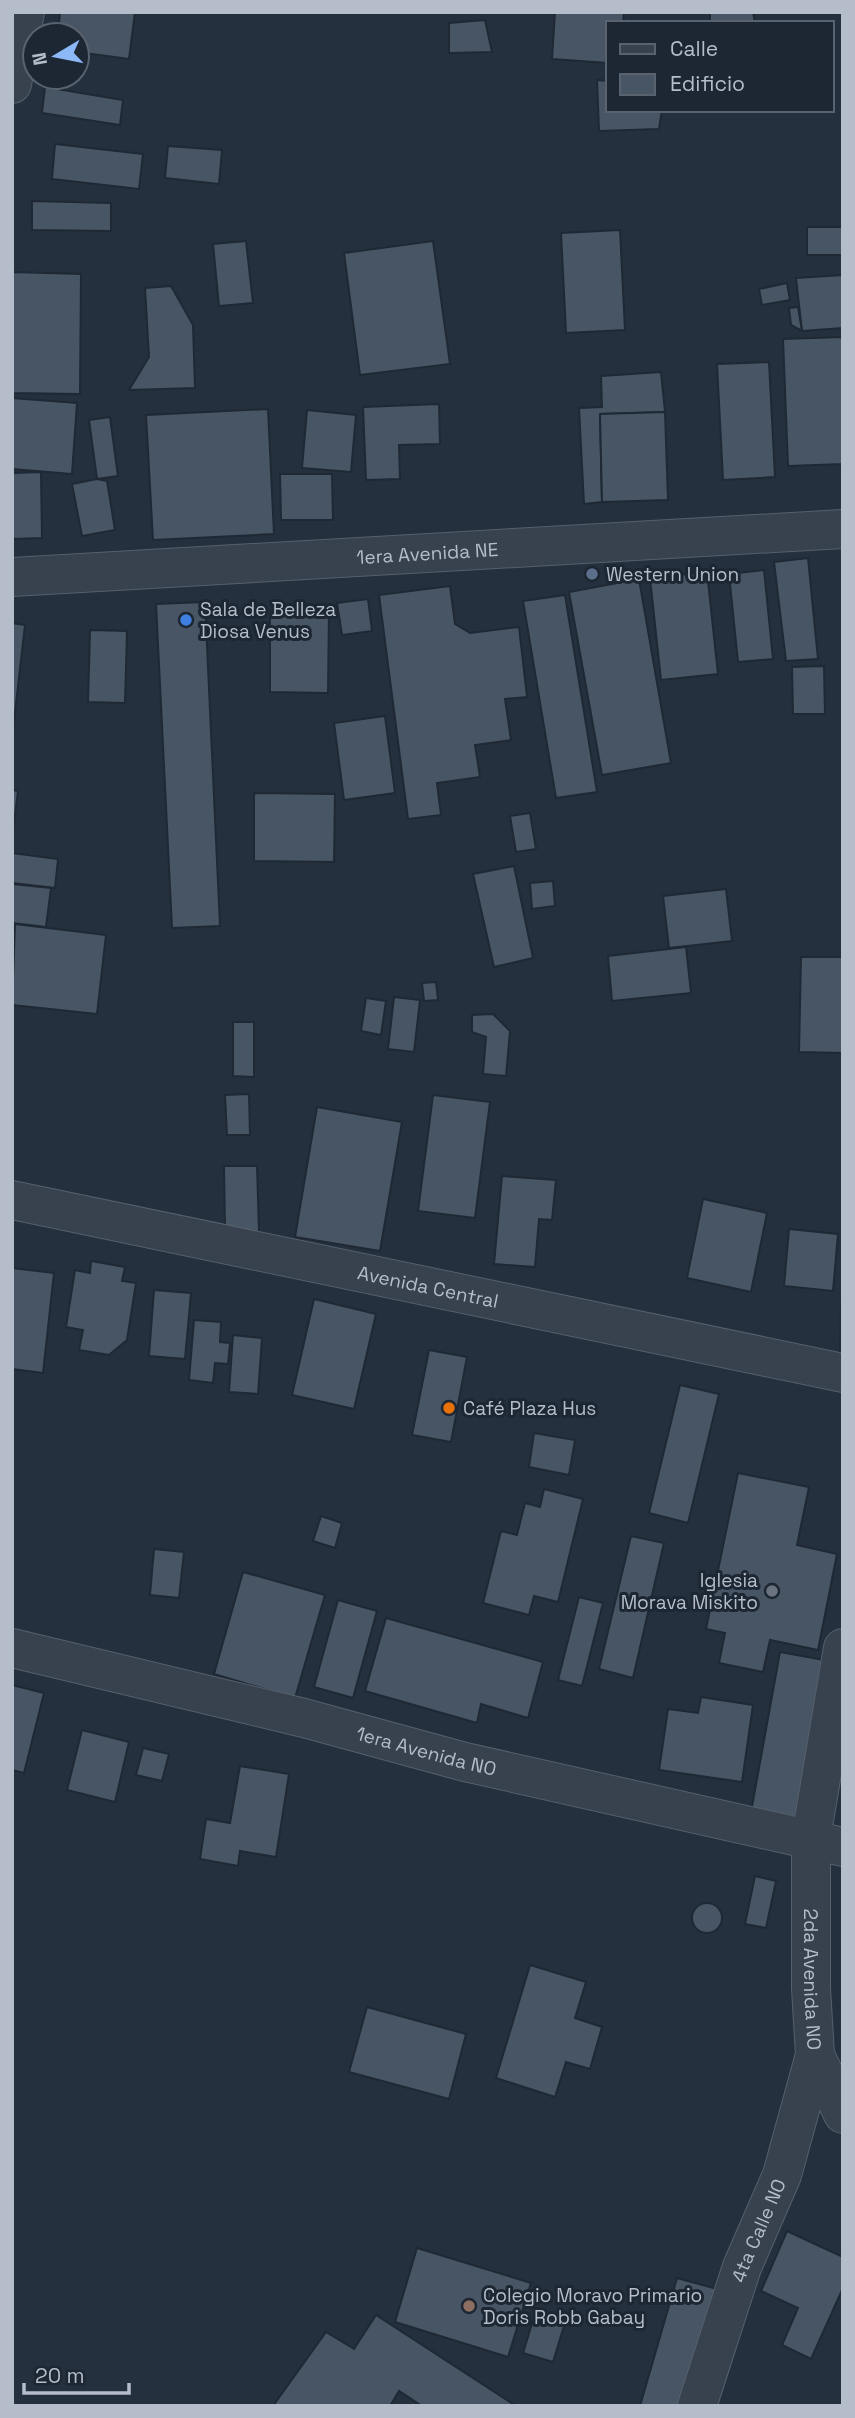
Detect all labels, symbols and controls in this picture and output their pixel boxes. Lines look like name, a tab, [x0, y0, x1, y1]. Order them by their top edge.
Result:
north arrow	[21, 21, 91, 91]
legend	[606, 21, 834, 112]
text: Calle	[670, 35, 718, 62]
text: N	[26, 50, 53, 67]
text: Edificio	[670, 70, 745, 97]
street label: 1era Avenida NE	[356, 536, 499, 570]
place label: Western Union	[606, 562, 739, 587]
marker: Western Union	[584, 566, 600, 582]
place label: Sala de Belleza Diosa Venus	[200, 597, 336, 644]
marker: Sala de Belleza Diosa Venus	[178, 612, 194, 628]
street label: Avenida Central	[355, 1260, 501, 1313]
place label: Café Plaza Hus	[463, 1396, 596, 1421]
marker: Café Plaza Hus	[441, 1400, 457, 1416]
place label: Iglesia Morava Miskito	[621, 1568, 758, 1615]
marker: Iglesia Morava Miskito	[764, 1583, 780, 1599]
street label: 1era Avenida NO	[353, 1720, 499, 1781]
street label: 2da Avenida NO	[799, 1908, 827, 2051]
street label: 4ta Calle NO	[725, 2175, 791, 2285]
place label: Colegio Moravo Primario Doris Robb Gabay	[483, 2283, 702, 2330]
marker: Colegio Moravo Primario Doris Robb Gabay	[461, 2298, 477, 2314]
scale bar	[24, 2352, 130, 2396]
text: 20 m	[35, 2362, 85, 2389]

